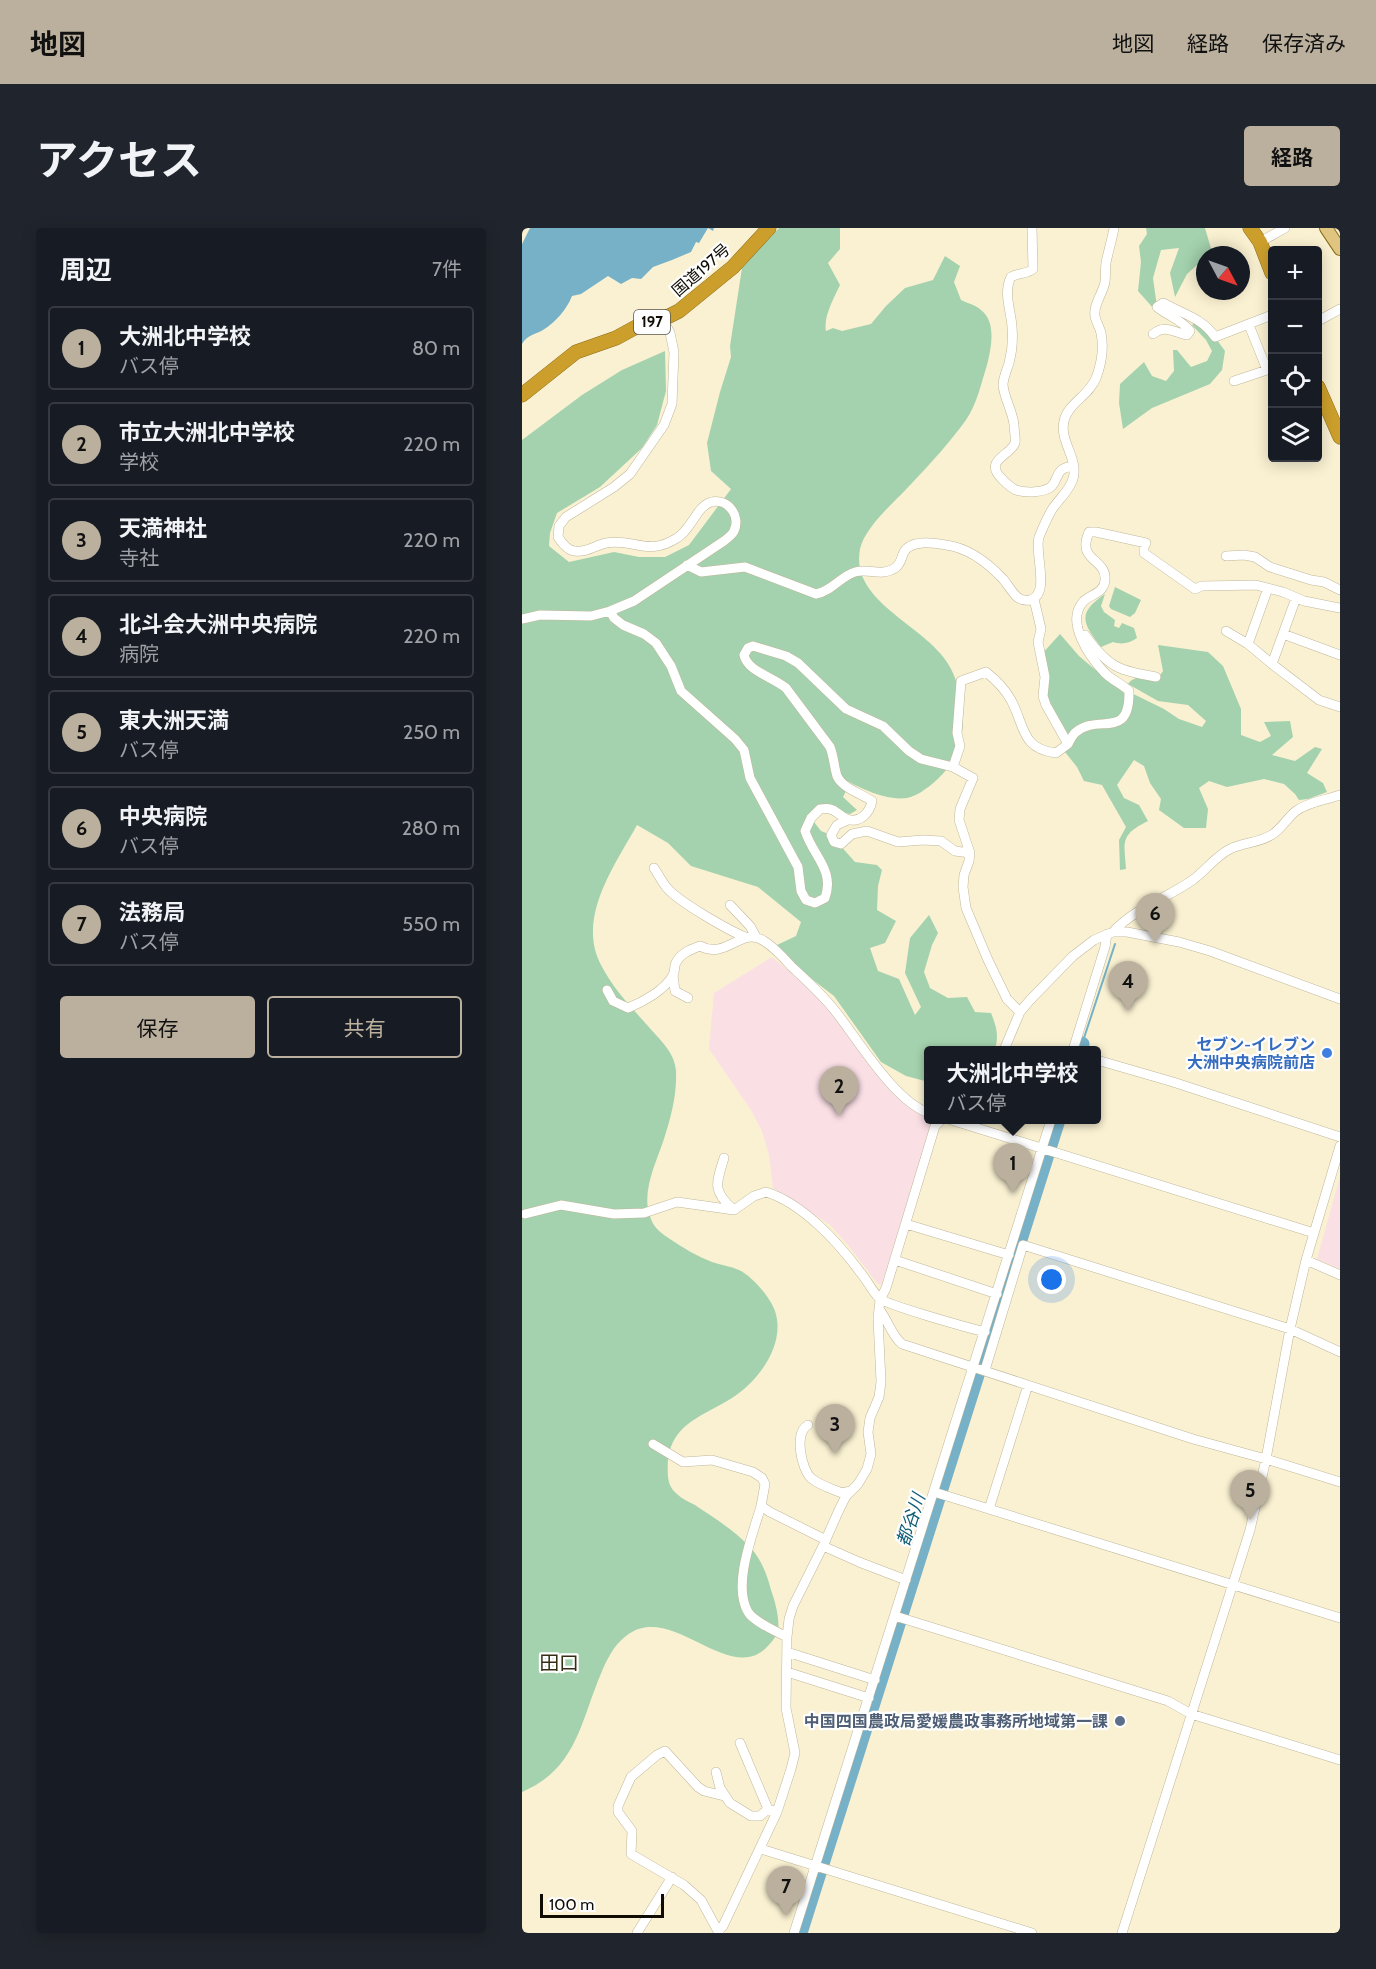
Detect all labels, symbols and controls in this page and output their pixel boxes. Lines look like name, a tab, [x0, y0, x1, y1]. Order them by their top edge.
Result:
text: 地図	[30, 27, 86, 61]
text: 地図	[1112, 31, 1154, 56]
text: 経路	[1187, 31, 1229, 56]
text: 保存済み	[1262, 31, 1346, 56]
button: 経路	[1244, 126, 1340, 186]
text: アクセス	[36, 134, 202, 186]
street label: 国道197号	[668, 240, 734, 300]
north arrow	[1196, 246, 1250, 300]
map controls	[1268, 246, 1322, 462]
button: +	[1268, 246, 1322, 300]
text: 周辺	[60, 254, 112, 286]
text: 7件	[432, 257, 462, 281]
button: −	[1268, 300, 1322, 354]
road number: 197	[634, 310, 670, 334]
text: 大洲北中学校	[119, 323, 251, 350]
text: 1	[78, 336, 85, 360]
text: 80 m	[412, 336, 460, 360]
text: バス停	[119, 354, 179, 378]
button: locate	[1268, 354, 1322, 408]
button: layers	[1268, 408, 1322, 462]
text: 市立大洲北中学校	[119, 419, 295, 446]
text: 2	[76, 432, 87, 456]
text: 220 m	[403, 432, 460, 456]
text: 学校	[119, 450, 159, 474]
text: 天満神社	[119, 515, 207, 542]
text: 3	[76, 528, 87, 552]
text: 220 m	[403, 528, 460, 552]
text: 寺社	[119, 546, 159, 570]
text: 北斗会大洲中央病院	[119, 611, 317, 638]
text: 4	[75, 624, 88, 648]
text: 220 m	[403, 624, 460, 648]
text: 病院	[119, 642, 159, 666]
text: 東大洲天満	[119, 707, 229, 734]
text: 5	[76, 720, 87, 744]
text: 250 m	[403, 720, 460, 744]
text: バス停	[119, 738, 179, 762]
text: 中央病院	[119, 803, 207, 830]
text: 6	[76, 816, 87, 840]
text: 280 m	[401, 816, 460, 840]
text: バス停	[119, 834, 179, 858]
pin: 6	[1136, 894, 1174, 943]
text: 法務局	[119, 899, 185, 926]
text: 7	[76, 912, 87, 936]
text: 550 m	[402, 912, 460, 936]
text: バス停	[119, 930, 179, 954]
pin: 4	[1108, 962, 1148, 1011]
button: 保存	[60, 996, 255, 1058]
button: 共有	[267, 996, 462, 1058]
place label: セブン-イレブン 大洲中央病院前店	[1187, 1035, 1315, 1072]
popup	[924, 1046, 1101, 1124]
marker: セブン-イレブン 大洲中央病院前店	[1320, 1046, 1334, 1060]
text: 大洲北中学校	[946, 1060, 1079, 1087]
pin: 2	[820, 1066, 858, 1116]
text: バス停	[946, 1091, 1006, 1115]
pin: 1	[994, 1144, 1032, 1193]
your location	[1037, 1265, 1066, 1294]
pin: 3	[816, 1404, 854, 1454]
pin: 5	[1230, 1470, 1270, 1520]
water label: 都谷川	[892, 1489, 930, 1549]
district label: 田口	[539, 1651, 579, 1675]
place label: 中国四国農政局愛媛農政事務所地域第一課	[804, 1712, 1108, 1731]
marker: 中国四国農政局愛媛農政事務所地域第一課	[1113, 1714, 1127, 1728]
pin: 7	[766, 1866, 806, 1916]
scale bar	[540, 1891, 664, 1918]
text: 100 m	[549, 1895, 594, 1914]

